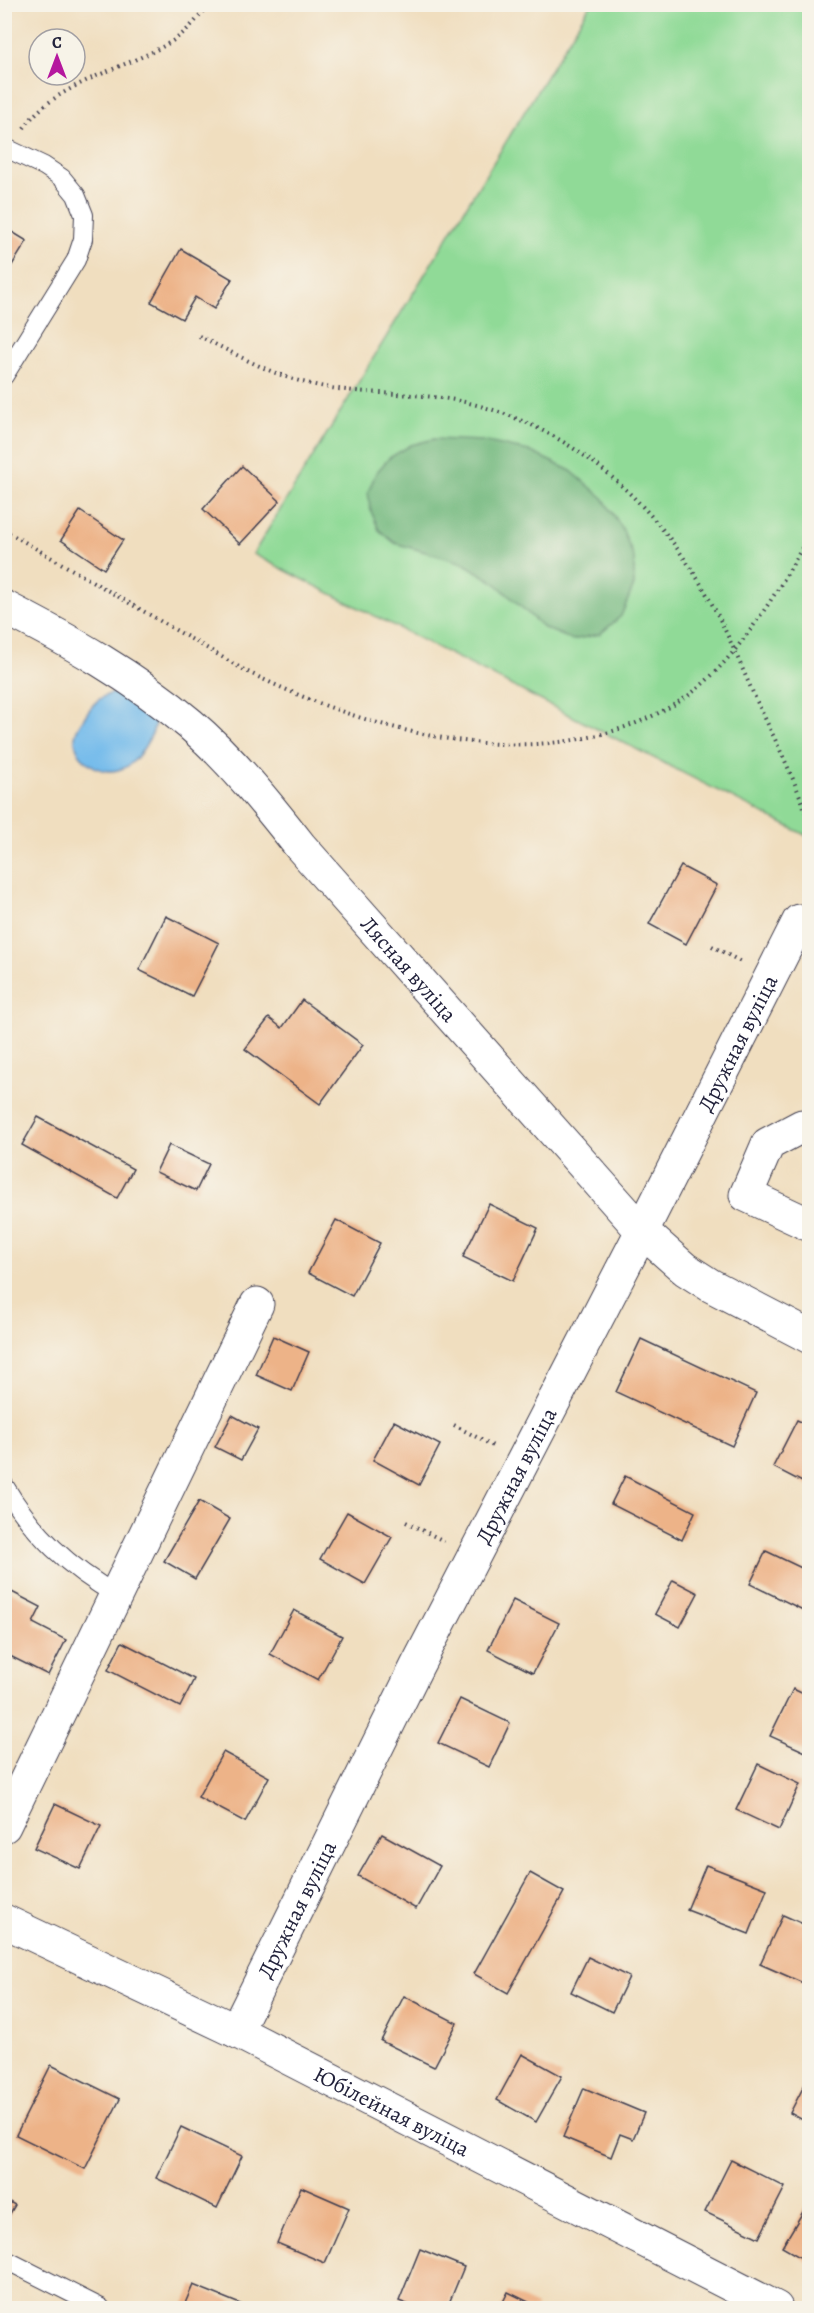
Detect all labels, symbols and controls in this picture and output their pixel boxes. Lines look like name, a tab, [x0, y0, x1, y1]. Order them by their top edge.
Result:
north arrow	[27, 27, 87, 87]
text: С	[52, 32, 62, 54]
street label: Лясная вуліца	[353, 910, 464, 1030]
street label: Дружная вуліца	[691, 969, 786, 1117]
street label: Дружная вуліца	[469, 1402, 565, 1549]
street label: Дружная вуліца	[251, 1835, 344, 1983]
street label: Юбілейная вуліца	[308, 2059, 475, 2165]

